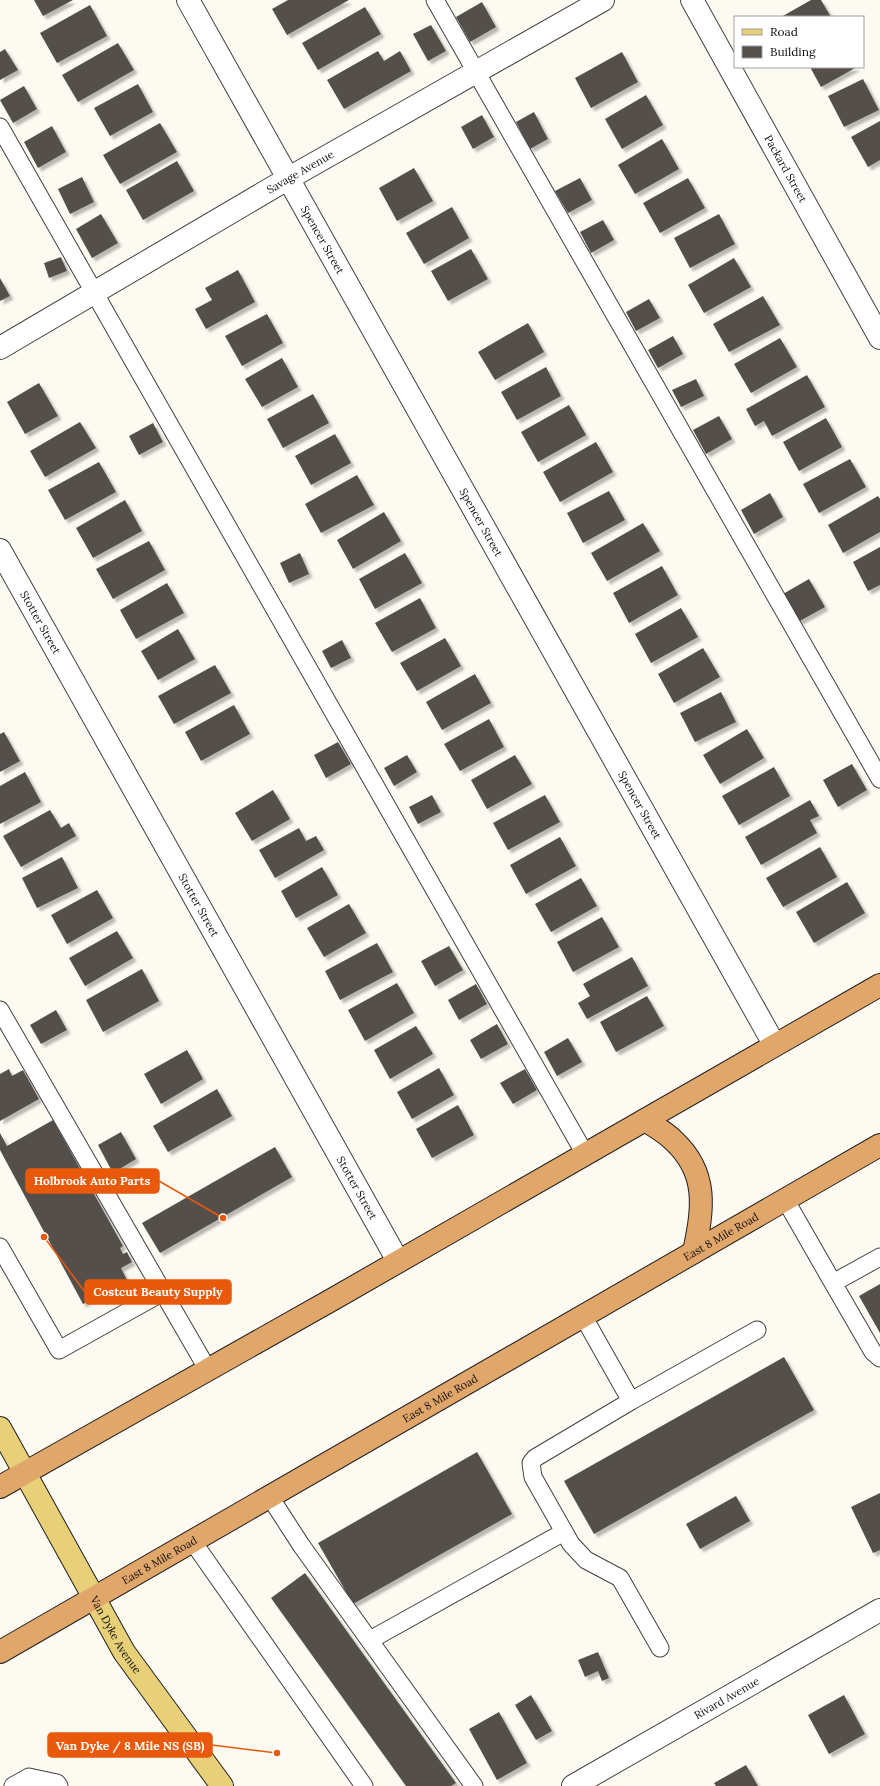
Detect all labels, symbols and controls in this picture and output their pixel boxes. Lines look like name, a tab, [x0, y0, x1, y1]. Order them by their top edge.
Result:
legend	[734, 16, 864, 68]
text: Road	[770, 24, 798, 39]
text: Building	[770, 44, 816, 59]
street label: Packard Street	[761, 132, 811, 206]
street label: Savage Avenue	[264, 147, 336, 197]
street label: Spencer Street	[298, 203, 348, 277]
street label: Spencer Street	[456, 486, 506, 560]
street label: Stotter Street	[17, 588, 64, 657]
street label: Spencer Street	[615, 768, 665, 842]
street label: Stotter Street	[175, 871, 222, 940]
street label: Stotter Street	[334, 1154, 381, 1223]
callout: Holbrook Auto Parts	[26, 1169, 159, 1193]
text: Holbrook Auto Parts	[34, 1173, 150, 1188]
street label: East 8 Mile Road	[681, 1209, 761, 1264]
callout: Costcut Beauty Supply	[85, 1280, 231, 1304]
text: Costcut Beauty Supply	[93, 1284, 223, 1299]
street label: East 8 Mile Road	[400, 1371, 481, 1426]
street label: East 8 Mile Road	[119, 1533, 200, 1587]
street label: Van Dyke Avenue	[87, 1592, 144, 1676]
street label: Rivard Avenue	[692, 1674, 762, 1722]
callout: Van Dyke / 8 Mile NS (SB)	[48, 1733, 212, 1757]
text: Van Dyke / 8 Mile NS (SB)	[56, 1738, 205, 1754]

